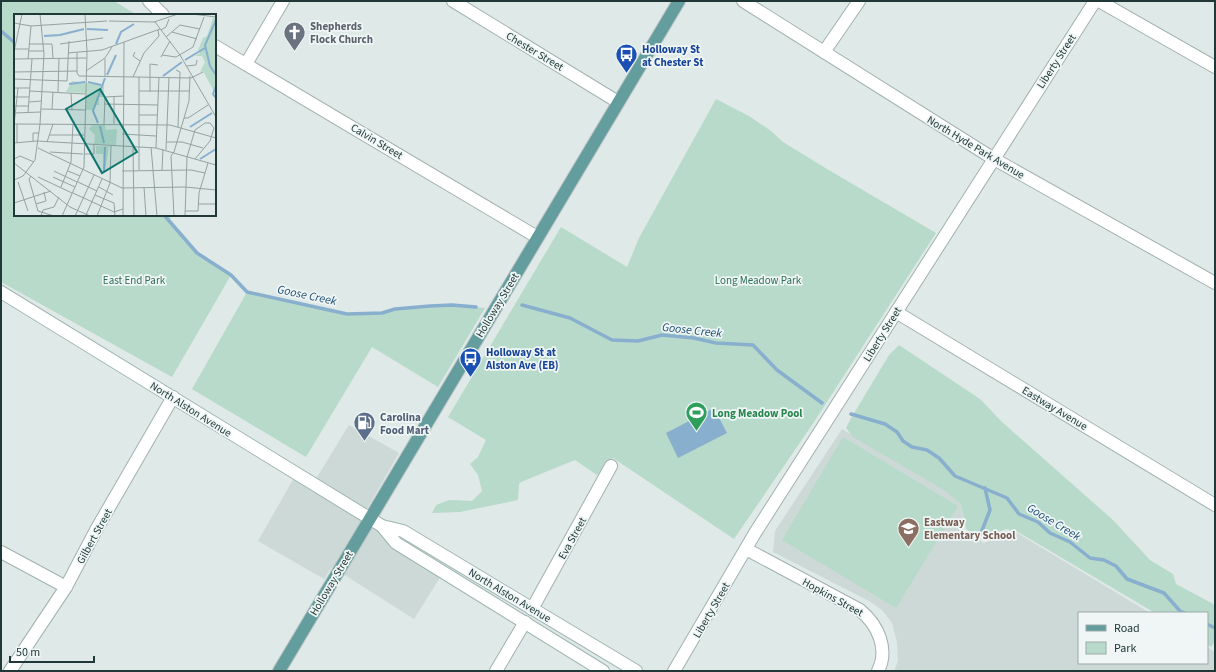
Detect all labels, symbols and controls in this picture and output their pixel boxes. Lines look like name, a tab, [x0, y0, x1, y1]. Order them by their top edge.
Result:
inset map	[14, 14, 216, 216]
church icon: Shepherds Flock Church	[282, 19, 308, 52]
place label: Shepherds Flock Church	[310, 19, 373, 47]
street label: Chester Street	[503, 28, 567, 75]
street label: Liberty Street	[1033, 31, 1080, 91]
bus stop icon: Holloway St at Chester St	[613, 42, 639, 75]
place label: Holloway St at Chester St	[642, 42, 704, 70]
street label: North Hyde Park Avenue	[924, 112, 1028, 183]
street label: Calvin Street	[348, 120, 406, 163]
street label: Holloway Street	[472, 270, 523, 340]
park label: East End Park	[103, 273, 166, 288]
park label: Long Meadow Park	[715, 273, 802, 288]
water label: Goose Creek	[276, 281, 338, 310]
street label: Liberty Street	[860, 304, 905, 365]
water label: Goose Creek	[661, 319, 723, 342]
bus stop icon: Holloway St at Alston Ave (EB)	[457, 345, 483, 378]
place label: Holloway St at Alston Ave (EB)	[485, 345, 559, 373]
street label: North Alston Avenue	[147, 378, 235, 441]
street label: Eastway Avenue	[1019, 383, 1091, 434]
sports icon: Long Meadow Pool	[683, 400, 709, 433]
place label: Long Meadow Pool	[712, 406, 803, 421]
fuel station icon: Carolina Food Mart	[351, 410, 377, 443]
place label: Carolina Food Mart	[380, 410, 430, 438]
water label: Goose Creek	[1024, 500, 1084, 545]
street label: Gilbert Street	[73, 506, 116, 567]
street label: Eva Street	[555, 514, 590, 562]
school or university icon: Eastway Elementary School	[895, 515, 921, 548]
place label: Eastway Elementary School	[924, 515, 1016, 543]
street label: Holloway Street	[306, 548, 357, 618]
street label: North Alston Avenue	[466, 565, 554, 626]
street label: Hopkins Street	[799, 574, 866, 621]
street label: Liberty Street	[689, 579, 734, 641]
legend	[1078, 612, 1208, 664]
text: Road	[1114, 620, 1140, 637]
scale bar	[10, 638, 94, 664]
text: Park	[1114, 640, 1136, 657]
text: 50 m	[16, 644, 40, 661]

